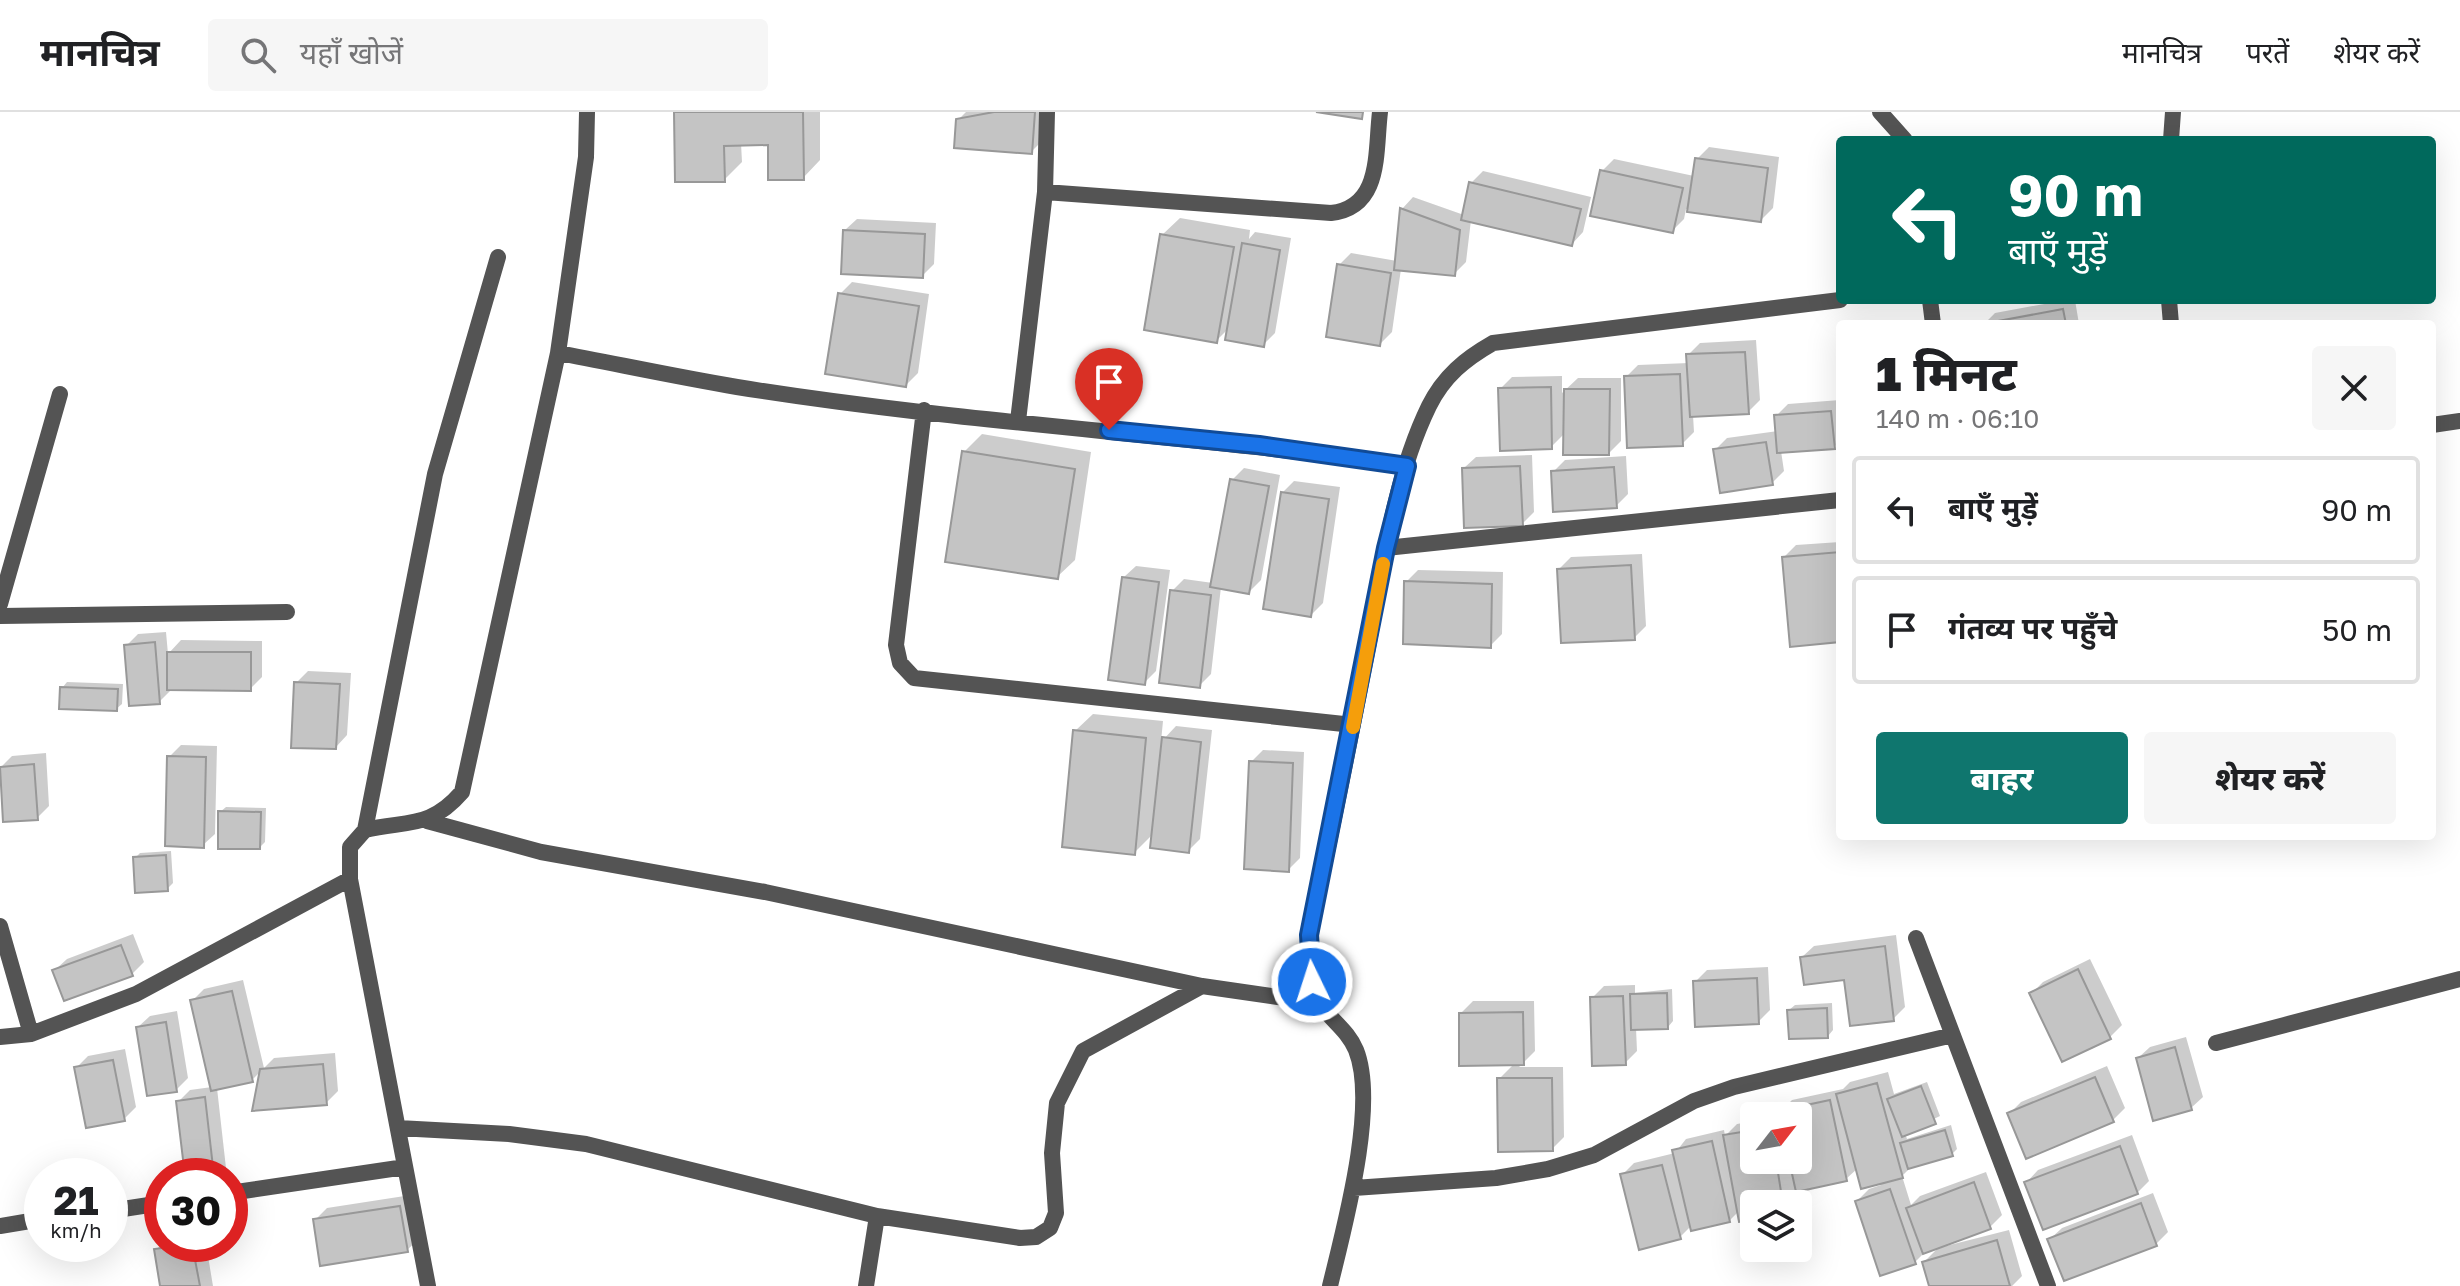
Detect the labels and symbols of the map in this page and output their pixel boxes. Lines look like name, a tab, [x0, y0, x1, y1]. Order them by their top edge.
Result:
pin	[1075, 348, 1143, 430]
position arrow	[1270, 940, 1354, 1024]
north arrow	[1740, 1102, 1812, 1174]
speed limit sign: 30	[144, 1158, 248, 1262]

